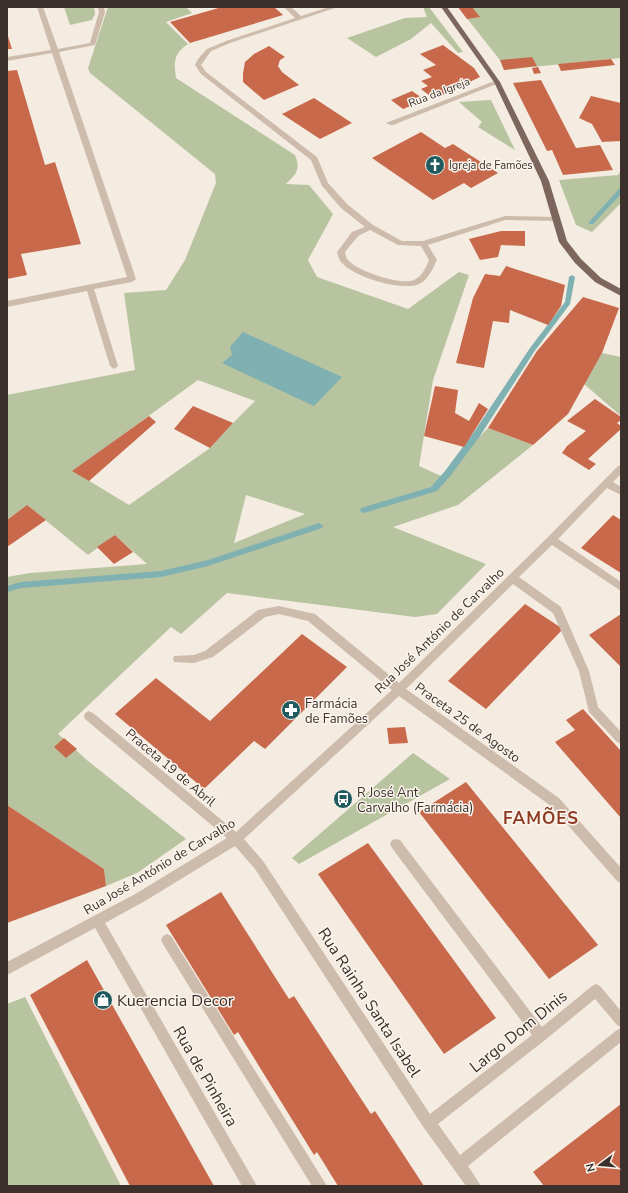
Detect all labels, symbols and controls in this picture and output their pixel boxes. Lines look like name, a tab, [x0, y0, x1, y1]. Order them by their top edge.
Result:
street label: Rua da Igreja	[406, 74, 472, 111]
church icon: Igreja de Famões	[424, 154, 446, 176]
place label: Igreja de Famões	[449, 158, 533, 173]
street label: Rua José António de Carvalho	[371, 564, 509, 698]
street label: Praceta 25 de Agosto	[411, 678, 524, 767]
place label: Farmácia de Famões	[305, 695, 368, 728]
pharmacy icon: Farmácia de Famões	[280, 699, 302, 721]
street label: Praceta 19 de Abril	[121, 725, 219, 811]
place label: R José Ant Carvalho (Farmácia)	[357, 784, 473, 817]
bus stop icon: R José Ant Carvalho (Farmácia)	[332, 788, 354, 810]
district label: FAMÕES	[503, 806, 579, 830]
street label: Rua José António de Carvalho	[80, 814, 239, 919]
street label: Rua Rainha Santa Isabel	[312, 923, 426, 1082]
street label: Largo Dom Dinis	[465, 986, 572, 1078]
shop icon: Kuerencia Decor	[92, 989, 114, 1011]
place label: Kuerencia Decor	[117, 990, 234, 1012]
street label: Rua de Pinheira	[167, 1022, 243, 1131]
north arrow	[580, 1145, 620, 1185]
text: N	[583, 1162, 599, 1174]

